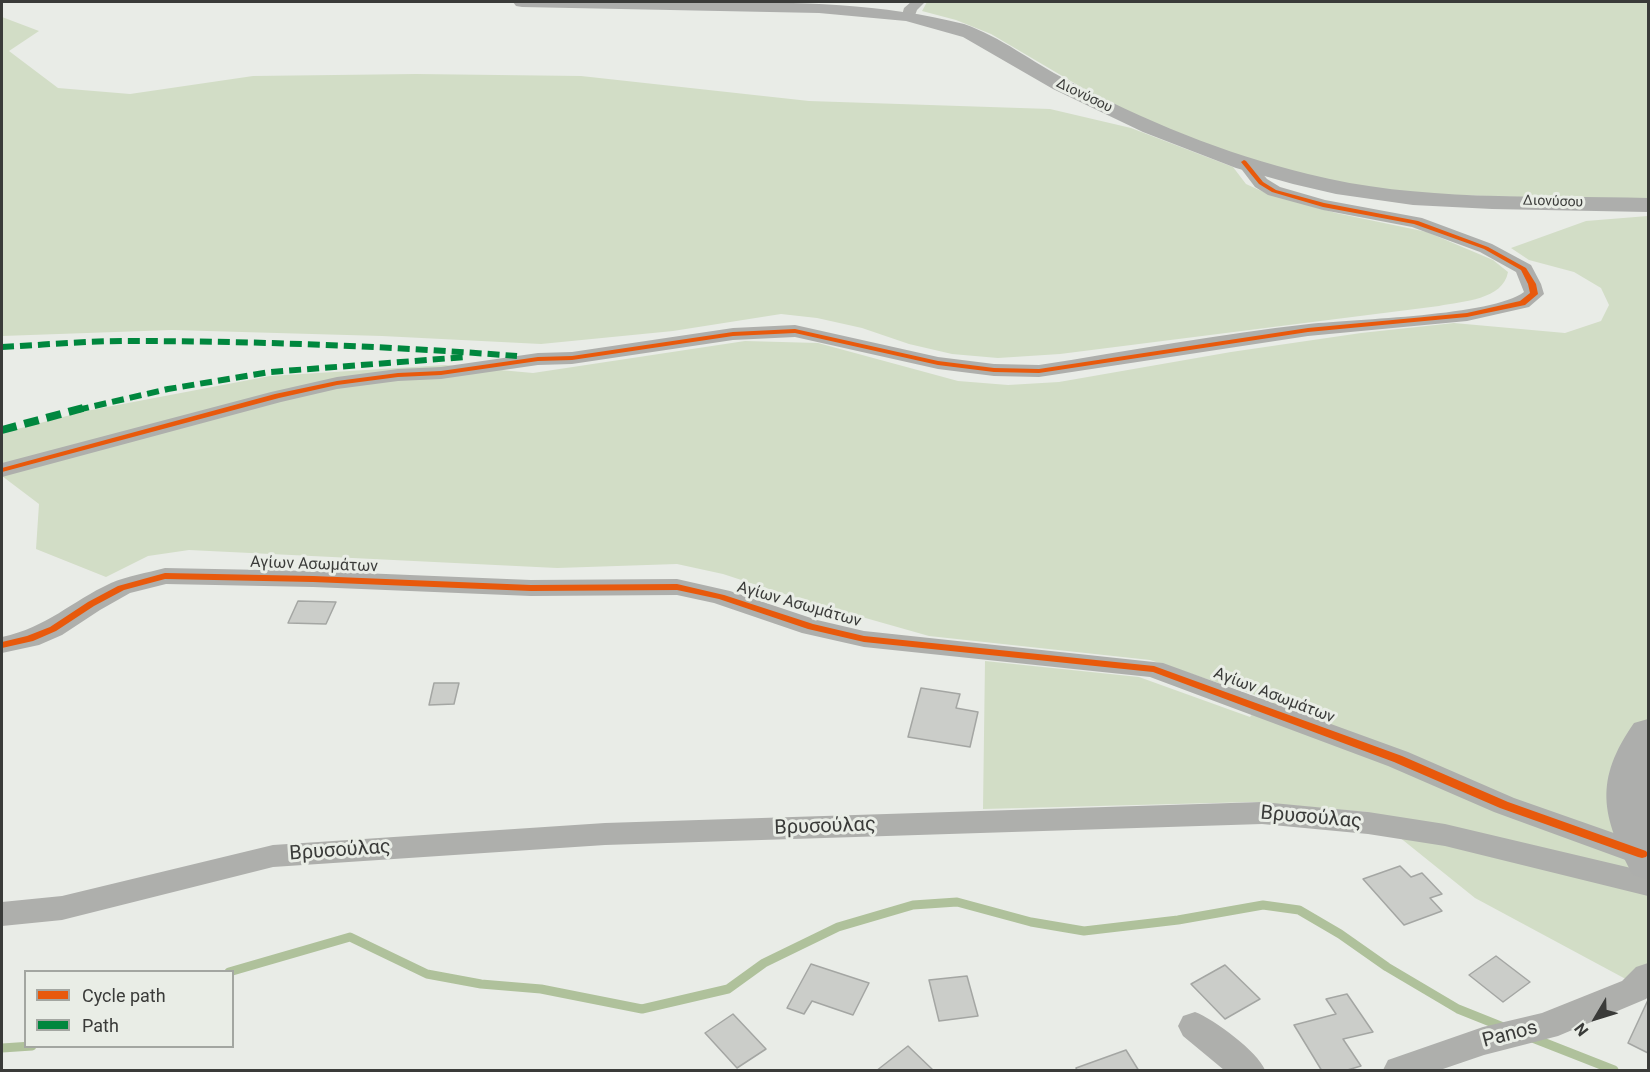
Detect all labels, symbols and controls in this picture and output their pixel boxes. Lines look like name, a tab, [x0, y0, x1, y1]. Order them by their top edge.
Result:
street label: Διονύσου	[1053, 75, 1115, 117]
street label: Διονύσου	[1523, 193, 1583, 211]
street label: Αγίων Ασωμάτων	[250, 553, 378, 577]
street label: Αγίων Ασωμάτων	[735, 578, 863, 632]
street label: Αγίων Ασωμάτων	[1211, 664, 1337, 728]
street label: Βρυσούλας	[1259, 802, 1363, 834]
street label: Βρυσούλας	[774, 813, 876, 841]
street label: Βρυσούλας	[289, 835, 391, 867]
legend	[24, 970, 234, 1048]
text: Cycle path	[82, 985, 166, 1006]
north arrow	[1566, 988, 1626, 1048]
text: Path	[82, 1015, 119, 1036]
street label: Panos	[1480, 1016, 1540, 1054]
text: N	[1570, 1019, 1592, 1040]

